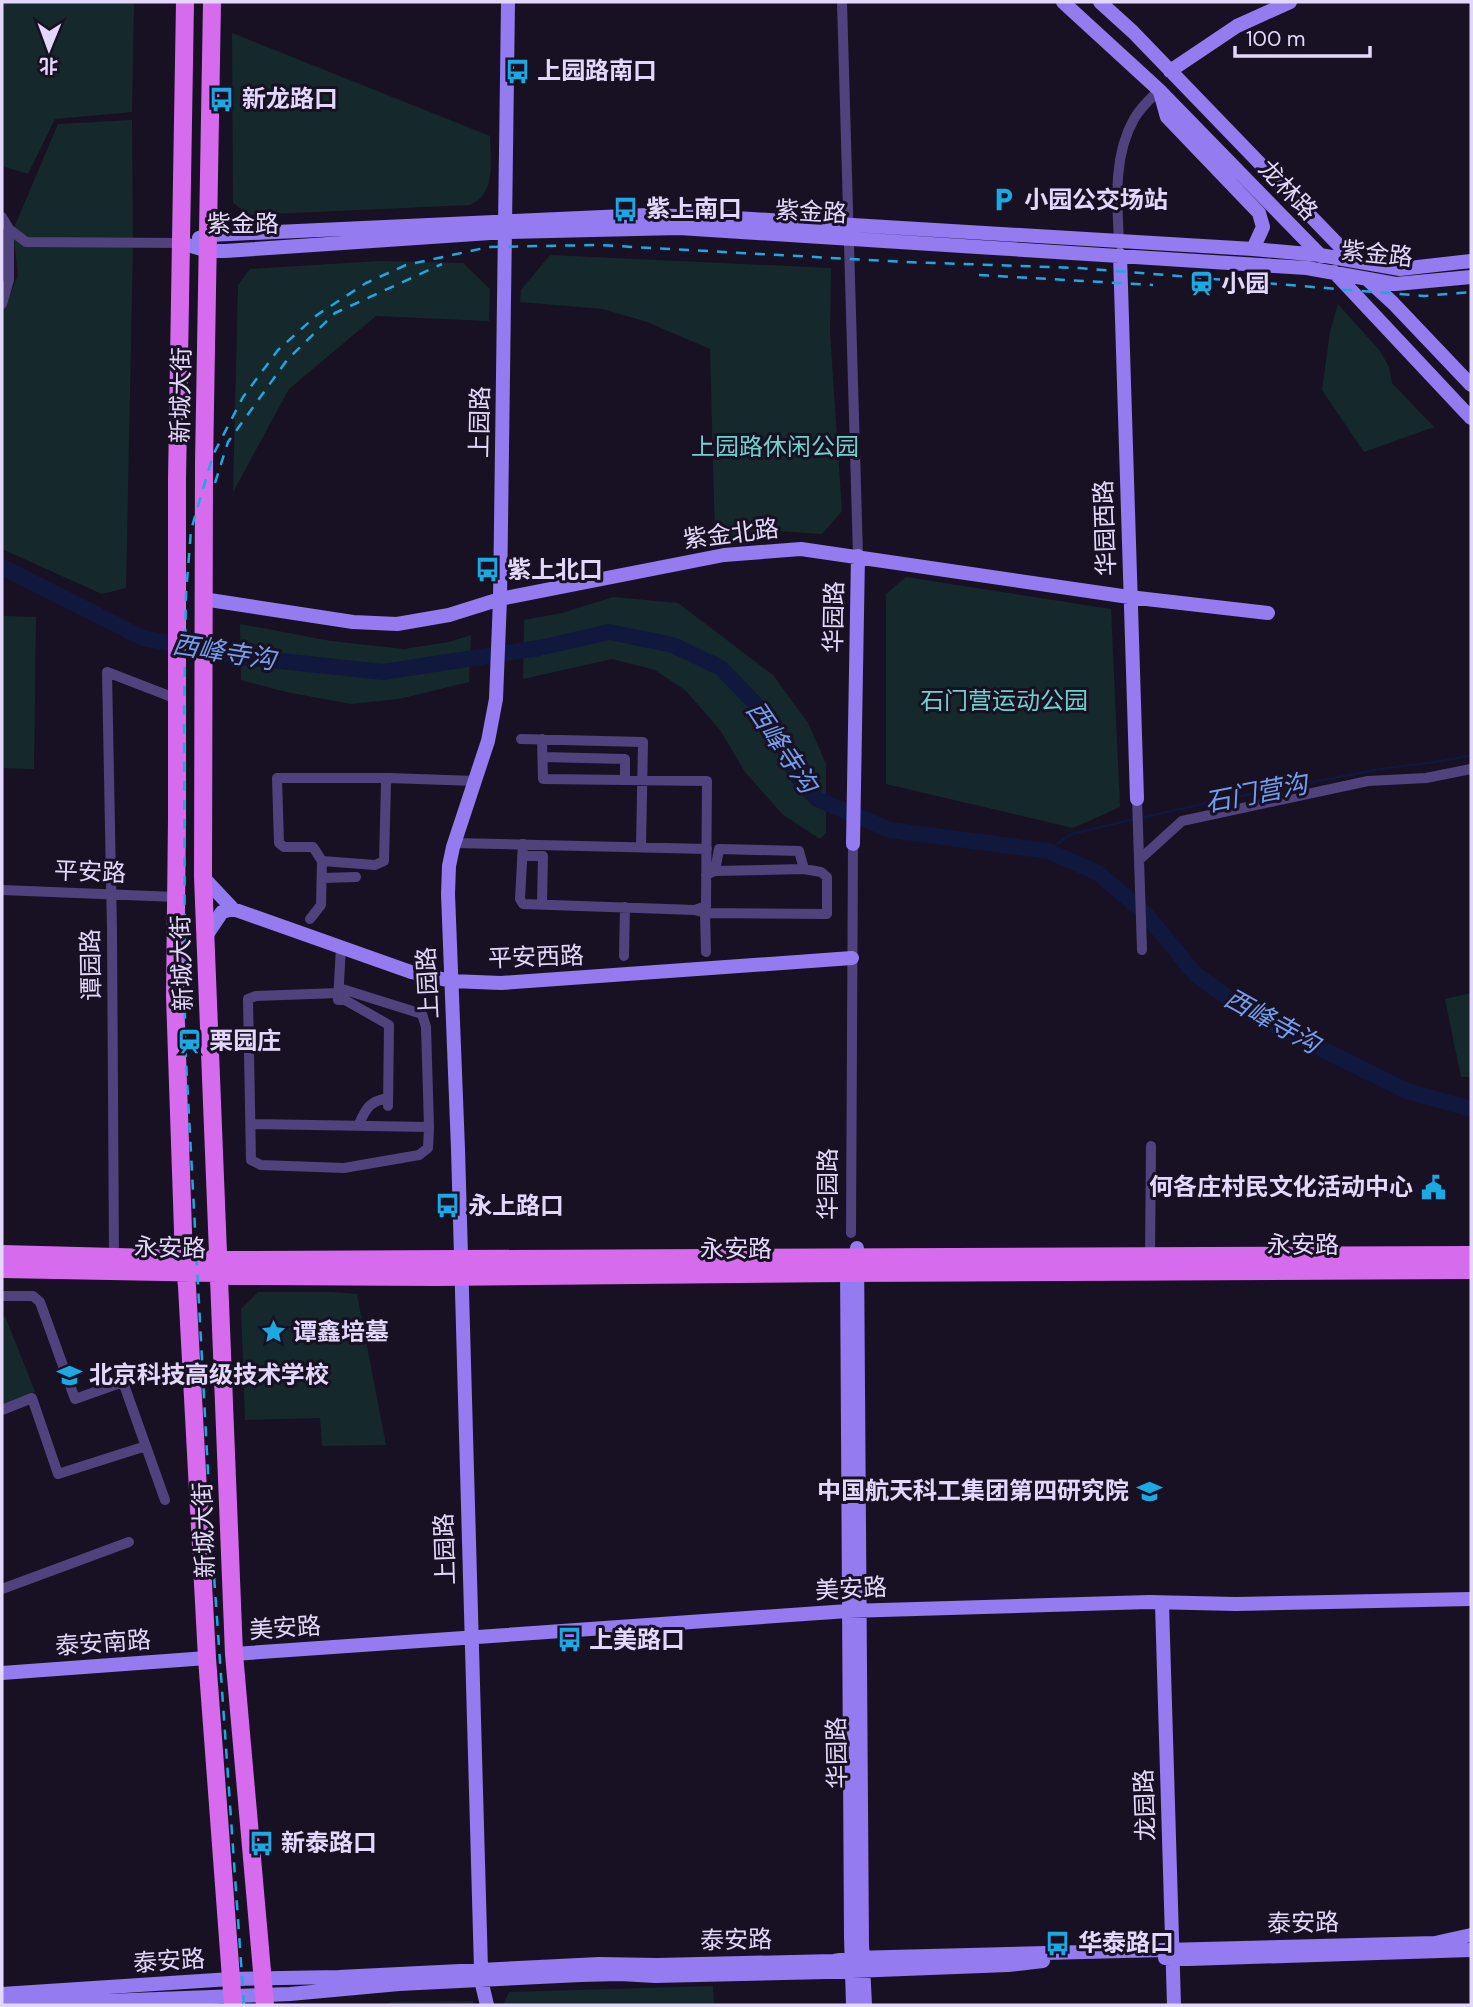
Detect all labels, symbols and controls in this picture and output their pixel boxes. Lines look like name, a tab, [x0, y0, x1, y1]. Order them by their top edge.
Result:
north arrow	[14, 14, 84, 84]
scale bar	[1235, 14, 1370, 58]
text: 100 m	[1246, 25, 1306, 53]
text: 北	[39, 53, 58, 78]
place label: 上园路南口	[537, 55, 657, 86]
bus stop icon: 上园路南口	[503, 57, 531, 85]
place label: 新龙路口	[242, 83, 338, 114]
bus stop icon: 新龙路口	[208, 85, 236, 113]
street label: 龙林路	[1252, 153, 1325, 226]
place label: 小园公交场站	[1024, 184, 1168, 215]
parking icon: 小园公交场站	[990, 186, 1018, 214]
place label: 紫上南口	[646, 193, 742, 224]
street label: 紫金路	[774, 194, 848, 229]
bus stop icon: 紫上南口	[612, 195, 640, 223]
street label: 紫金路	[207, 208, 279, 239]
street label: 紫金路	[1340, 234, 1414, 273]
place label: 小园	[1221, 268, 1269, 299]
station icon: 小园	[1187, 270, 1215, 298]
street label: 新城大街	[164, 347, 197, 443]
street label: 上园路	[463, 386, 496, 458]
park label: 上园路休闲公园	[691, 431, 859, 462]
street label: 华园西路	[1087, 480, 1122, 577]
street label: 紫金北路	[681, 512, 780, 555]
place label: 紫上北口	[507, 554, 603, 585]
bus stop icon: 紫上北口	[473, 556, 501, 584]
street label: 华园路	[817, 581, 850, 653]
water label: 西峰寺沟	[170, 627, 281, 677]
park label: 石门营运动公园	[920, 685, 1088, 716]
water label: 西峰寺沟	[739, 694, 827, 802]
water label: 石门营沟	[1202, 766, 1313, 820]
street label: 平安路	[53, 855, 127, 888]
street label: 新城大街	[164, 915, 199, 1012]
street label: 谭园路	[74, 929, 107, 1001]
street label: 平安西路	[487, 939, 584, 974]
street label: 上园路	[410, 946, 445, 1020]
water label: 西峰寺沟	[1218, 981, 1328, 1063]
place label: 栗园庄	[209, 1025, 281, 1056]
station icon: 栗园庄	[175, 1027, 203, 1055]
street label: 华园路	[812, 1148, 843, 1220]
place label: 何各庄村民文化活动中心	[1149, 1171, 1413, 1202]
public building icon: 何各庄村民文化活动中心	[1419, 1173, 1447, 1201]
place label: 永上路口	[468, 1190, 564, 1221]
bus stop icon: 永上路口	[434, 1192, 462, 1220]
street label: 永安路	[1267, 1229, 1339, 1260]
street label: 永安路	[134, 1231, 206, 1264]
street label: 永安路	[700, 1233, 772, 1264]
place label: 谭鑫培墓	[293, 1316, 389, 1347]
place icon: 谭鑫培墓	[259, 1318, 287, 1346]
place label: 北京科技高级技术学校	[89, 1359, 329, 1390]
school or university icon: 北京科技高级技术学校	[55, 1361, 83, 1389]
place label: 中国航天科工集团第四研究院	[817, 1475, 1129, 1506]
school or university icon: 中国航天科工集团第四研究院	[1135, 1477, 1163, 1505]
street label: 新城大街	[186, 1482, 221, 1579]
street label: 上园路	[428, 1512, 461, 1586]
street label: 美安路	[814, 1571, 888, 1606]
street label: 美安路	[248, 1610, 322, 1645]
street label: 泰安南路	[54, 1624, 152, 1661]
place label: 上美路口	[589, 1624, 685, 1655]
bus stop icon: 上美路口	[555, 1626, 583, 1654]
street label: 华园路	[820, 1717, 853, 1789]
street label: 龙园路	[1128, 1768, 1161, 1842]
place label: 新泰路口	[281, 1827, 377, 1858]
bus stop icon: 新泰路口	[247, 1829, 275, 1857]
street label: 泰安路	[1267, 1906, 1339, 1939]
street label: 泰安路	[700, 1923, 772, 1956]
place label: 华泰路口	[1078, 1927, 1174, 1958]
bus stop icon: 华泰路口	[1044, 1929, 1072, 1957]
street label: 泰安路	[132, 1943, 206, 1978]

